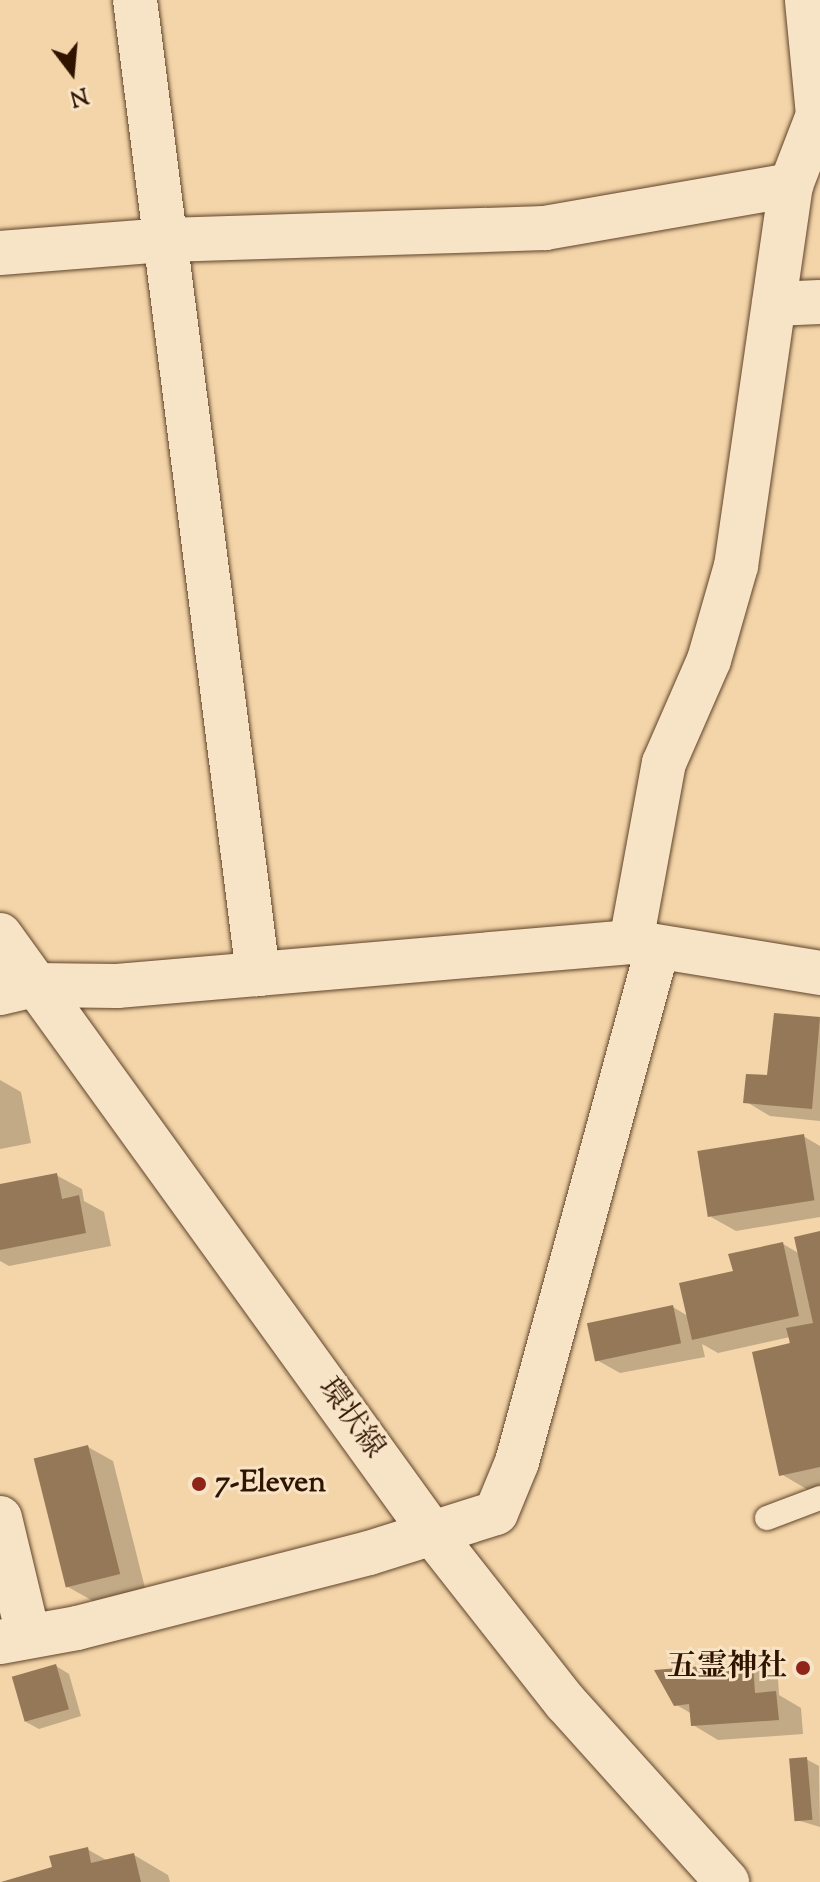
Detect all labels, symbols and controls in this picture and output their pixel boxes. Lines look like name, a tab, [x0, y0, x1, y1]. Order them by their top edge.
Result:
north arrow	[32, 32, 112, 112]
text: N	[66, 77, 91, 113]
street label: 環状線	[309, 1372, 391, 1466]
place label: 7-Eleven	[215, 1466, 326, 1502]
marker: 7-Eleven	[190, 1475, 208, 1493]
place label: 五霊神社	[667, 1650, 787, 1686]
marker: 五霊神社	[794, 1659, 812, 1677]

